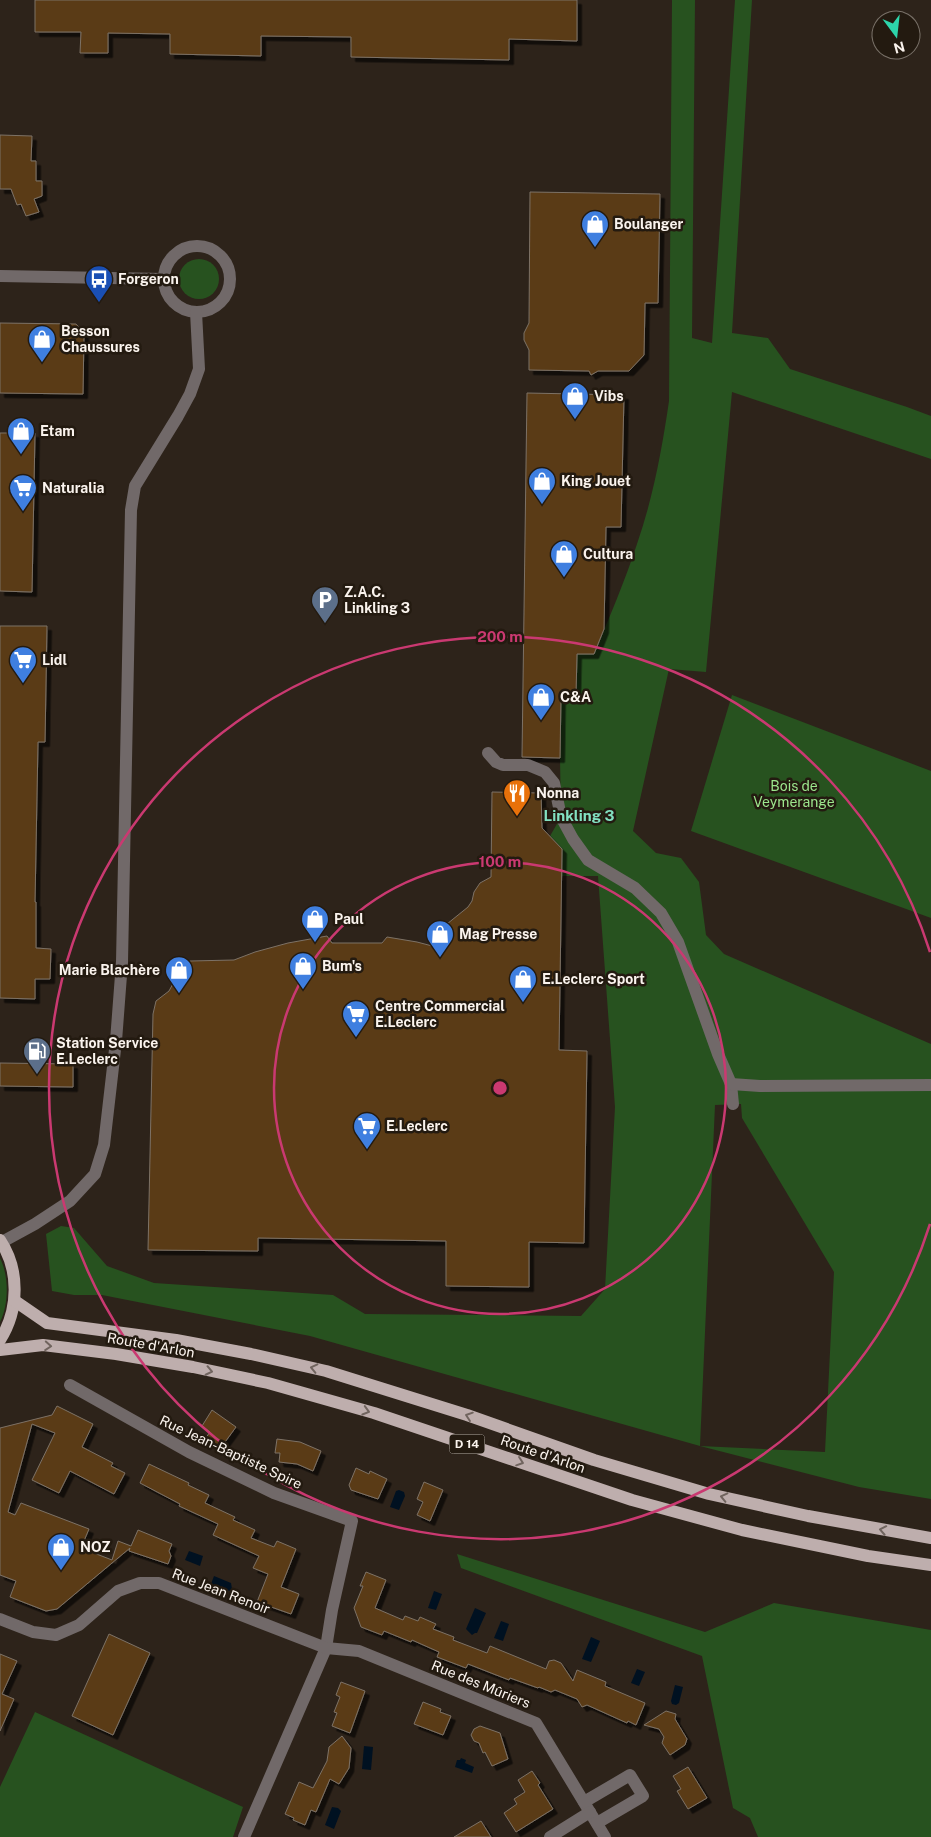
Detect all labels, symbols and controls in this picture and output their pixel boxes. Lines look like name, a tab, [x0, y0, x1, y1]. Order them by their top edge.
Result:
north arrow	[871, 10, 921, 60]
text: N	[892, 38, 907, 57]
shop icon: Boulanger	[580, 209, 610, 248]
place label: Boulanger	[614, 216, 684, 232]
bus stop icon: Forgeron	[84, 264, 114, 303]
place label: Forgeron	[118, 271, 179, 287]
place label: Besson Chaussures	[61, 323, 140, 355]
shop icon: Besson Chaussures	[27, 324, 57, 363]
shop icon: Vibs	[560, 381, 590, 420]
place label: Vibs	[594, 388, 624, 404]
shop icon: Etam	[6, 416, 36, 455]
place label: Etam	[40, 423, 75, 439]
shop icon: King Jouet	[527, 466, 557, 505]
supermarket icon: Naturalia	[8, 473, 38, 512]
place label: King Jouet	[561, 473, 631, 489]
place label: Naturalia	[42, 480, 105, 496]
shop icon: Cultura	[549, 539, 579, 578]
place label: Cultura	[583, 546, 633, 562]
place label: Z.A.C. Linkling 3	[344, 584, 410, 616]
parking icon: Z.A.C. Linkling 3	[310, 585, 340, 624]
text: 200 m	[477, 628, 523, 645]
supermarket icon: Lidl	[8, 645, 38, 684]
place label: Lidl	[42, 652, 67, 668]
shop icon: C&A	[526, 682, 556, 721]
place label: C&A	[560, 689, 591, 705]
restaurant icon: Nonna	[502, 778, 532, 817]
park label: Bois de Veymerange	[753, 778, 835, 810]
place label: Nonna	[536, 785, 579, 801]
district label: Linkling 3	[544, 807, 614, 824]
text: 100 m	[479, 853, 521, 870]
shop icon: Paul	[300, 904, 330, 943]
place label: Paul	[334, 911, 364, 927]
shop icon: Mag Presse	[425, 919, 455, 958]
place label: Mag Presse	[459, 926, 537, 942]
shop icon: Bum's	[288, 951, 318, 990]
shop icon: Marie Blachère	[164, 955, 194, 994]
place label: Bum's	[322, 958, 362, 974]
place label: Marie Blachère	[59, 962, 160, 978]
shop icon: E.Leclerc Sport	[508, 964, 538, 1003]
place label: E.Leclerc Sport	[542, 971, 645, 987]
place label: Centre Commercial E.Leclerc	[375, 998, 505, 1030]
supermarket icon: Centre Commercial E.Leclerc	[341, 999, 371, 1038]
place label: Station Service E.Leclerc	[56, 1035, 158, 1067]
fuel station icon: Station Service E.Leclerc	[22, 1036, 52, 1075]
centre of rings	[491, 1079, 509, 1097]
supermarket icon: E.Leclerc	[352, 1111, 382, 1150]
place label: E.Leclerc	[386, 1118, 448, 1134]
street label: Route d'Arlon	[106, 1329, 196, 1361]
one-way arrow	[45, 1340, 53, 1351]
one-way arrow	[309, 1363, 318, 1374]
one-way arrow	[204, 1365, 213, 1375]
one-way arrow	[362, 1405, 370, 1415]
street label: Rue Jean-Baptiste Spire	[157, 1412, 305, 1492]
one-way arrow	[465, 1412, 474, 1422]
street label: Route d'Arlon	[499, 1432, 587, 1476]
road number: D 14	[450, 1435, 484, 1454]
one-way arrow	[516, 1456, 524, 1466]
one-way arrow	[719, 1492, 728, 1503]
one-way arrow	[878, 1526, 887, 1536]
shop icon: NOZ	[46, 1532, 76, 1571]
place label: NOZ	[80, 1539, 111, 1555]
street label: Rue Jean Renoir	[170, 1565, 272, 1617]
street label: Rue des Mûriers	[429, 1657, 533, 1711]

